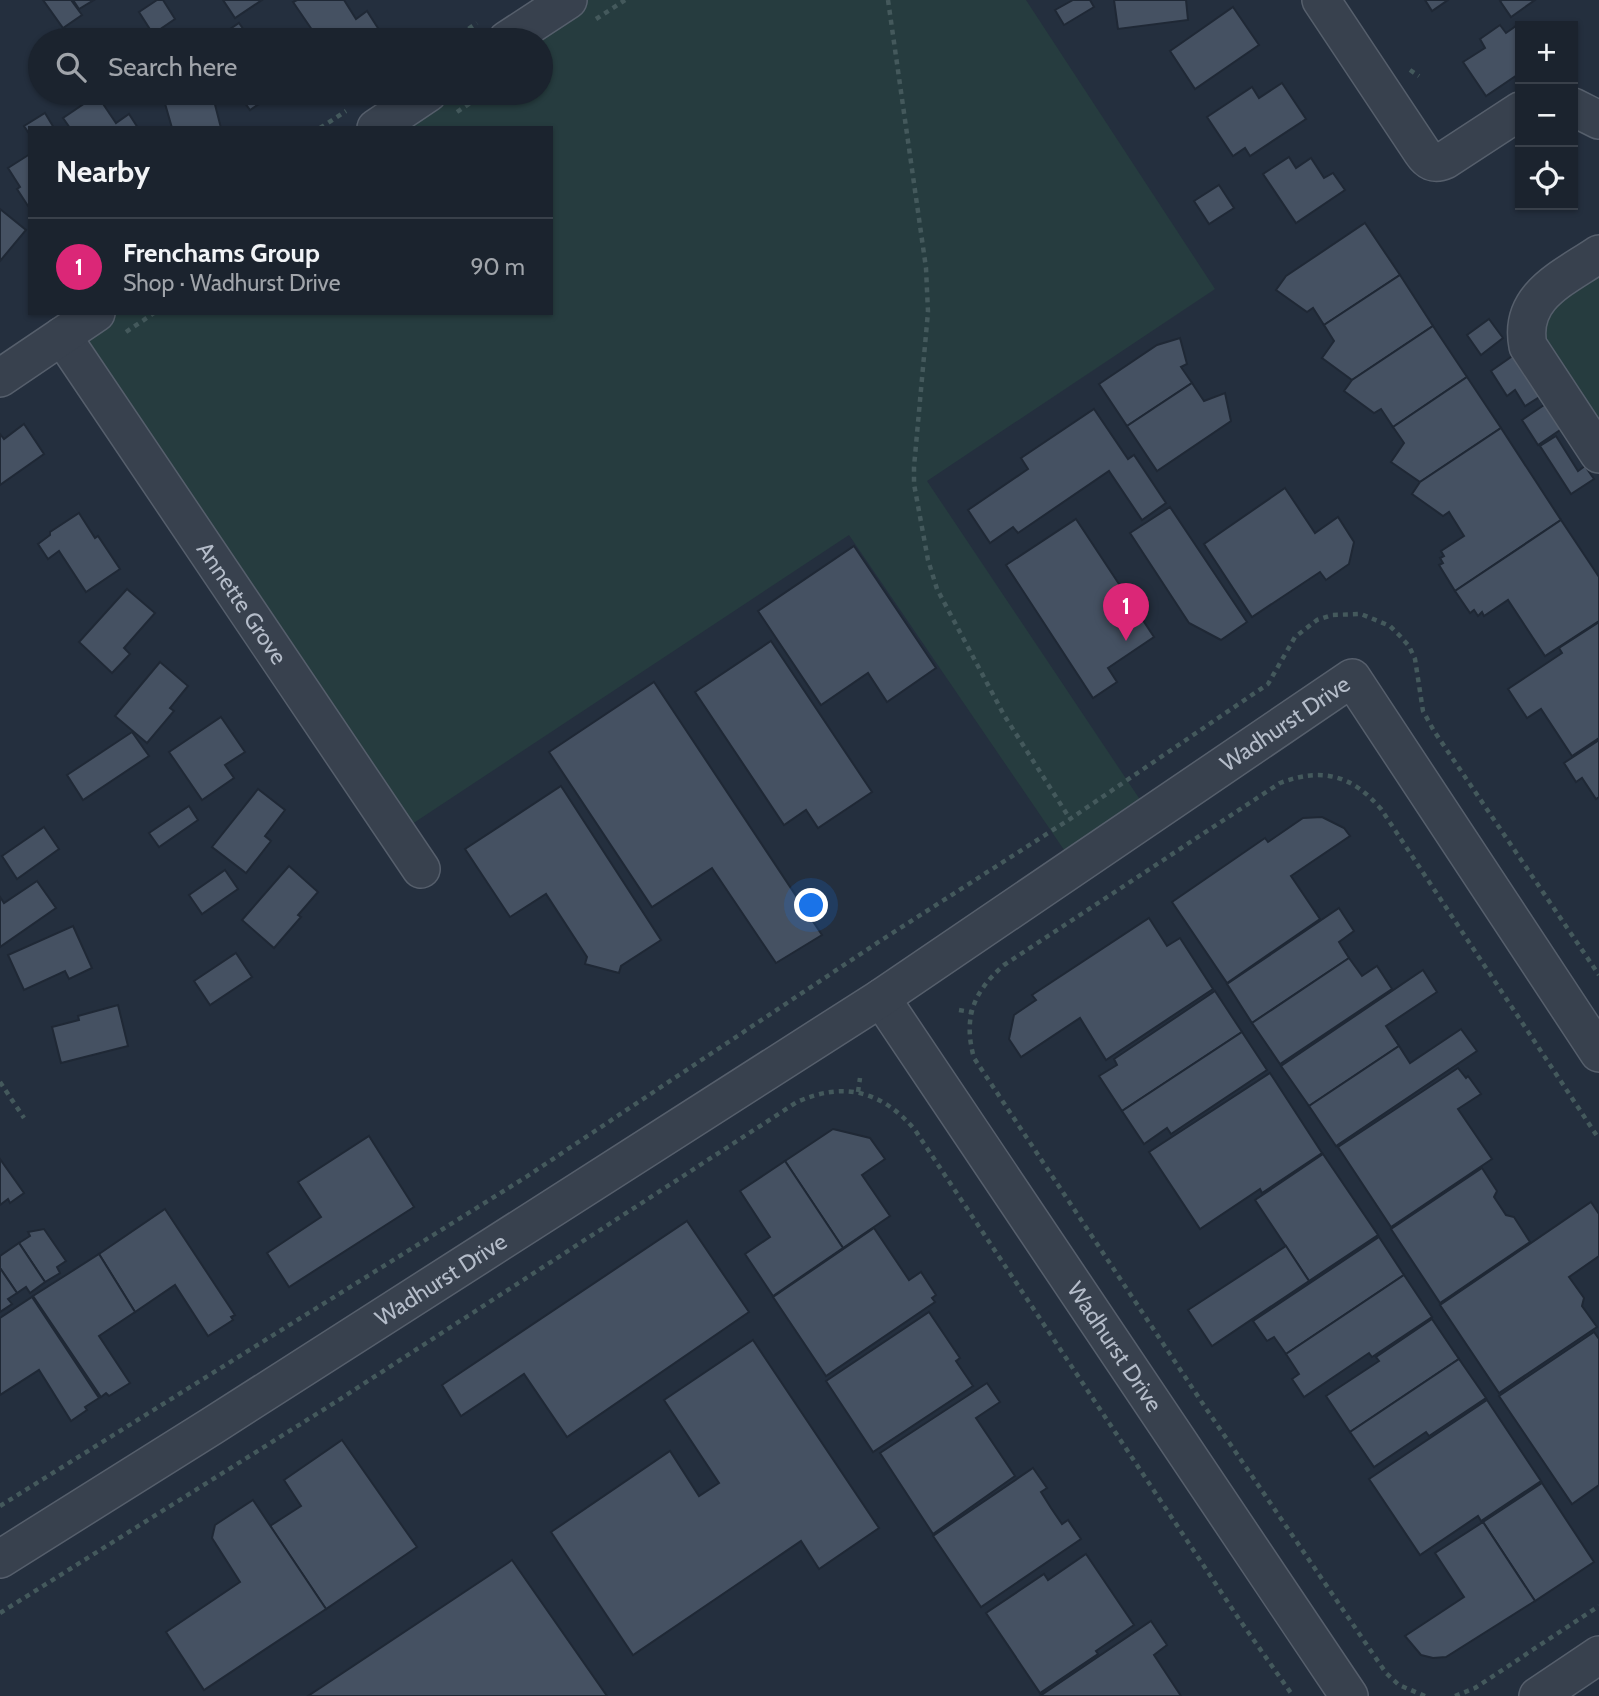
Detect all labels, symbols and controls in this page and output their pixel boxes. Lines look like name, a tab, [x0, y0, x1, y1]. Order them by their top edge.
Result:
map controls	[1515, 21, 1578, 210]
button: +	[1515, 21, 1578, 84]
search box	[28, 28, 553, 105]
icon: search	[52, 48, 90, 86]
text: Search here	[108, 51, 237, 83]
button: −	[1515, 84, 1578, 147]
button: locate	[1515, 147, 1578, 210]
text: Nearby	[56, 153, 150, 190]
text: Frenchams Group	[123, 237, 320, 269]
text: 1	[75, 253, 83, 281]
text: 90 m	[471, 253, 525, 281]
text: Shop · Wadhurst Drive	[123, 269, 341, 297]
street label: Annette Grove	[191, 536, 293, 670]
pin: 1	[1103, 583, 1149, 641]
street label: Wadhurst Drive	[1215, 669, 1355, 777]
your location	[794, 888, 828, 922]
street label: Wadhurst Drive	[370, 1227, 512, 1332]
street label: Wadhurst Drive	[1061, 1277, 1169, 1417]

